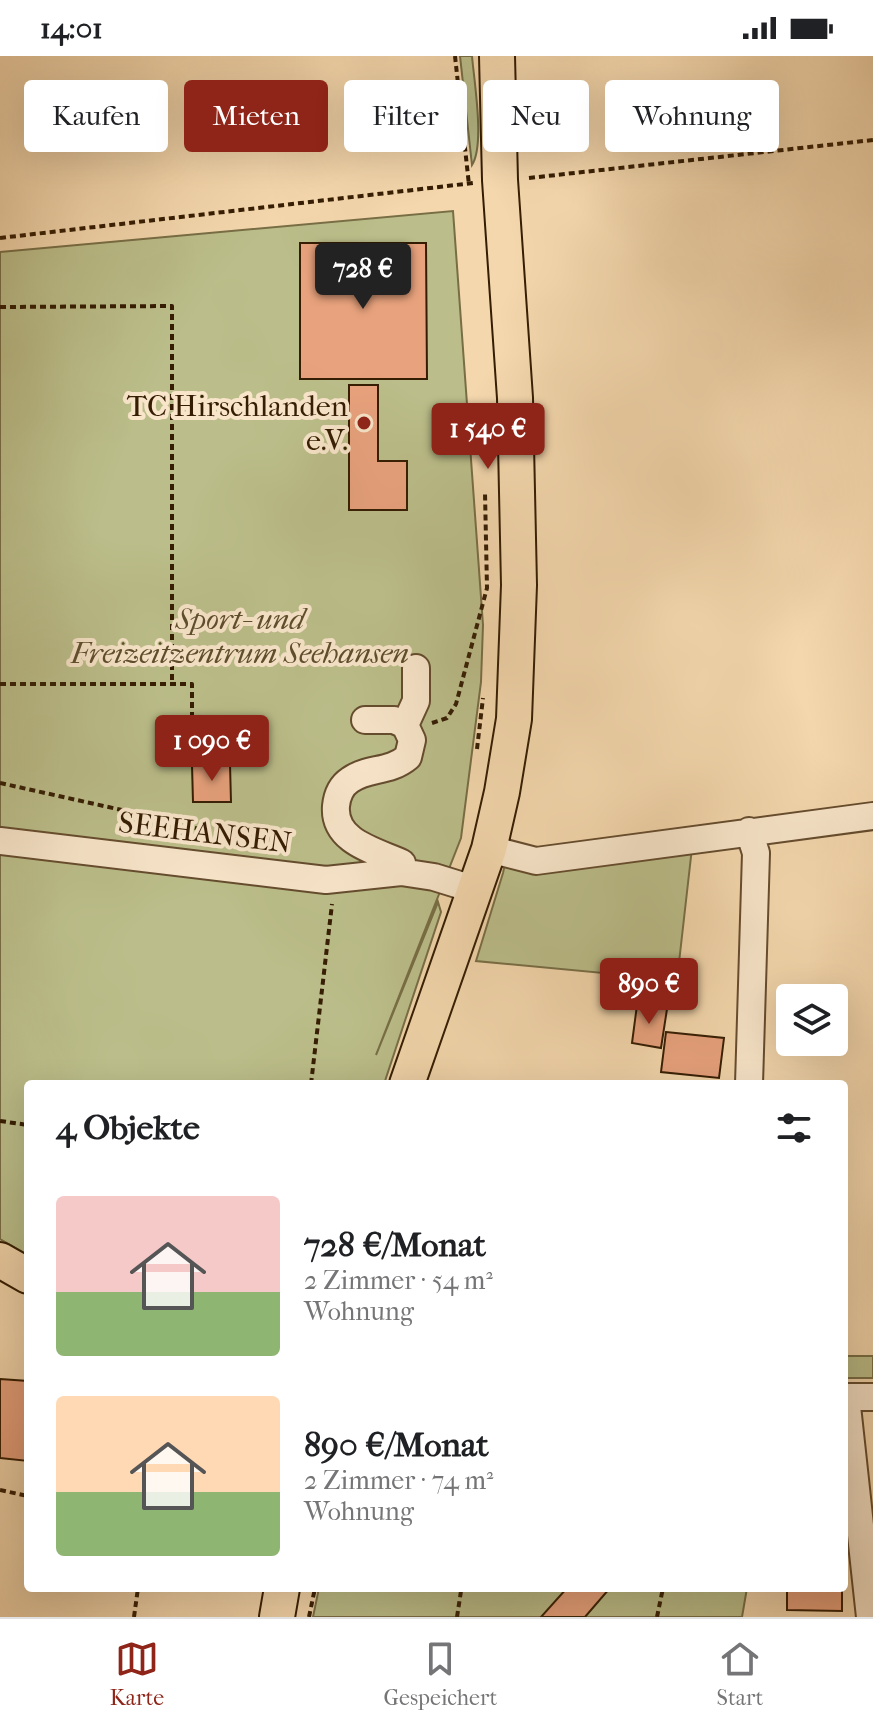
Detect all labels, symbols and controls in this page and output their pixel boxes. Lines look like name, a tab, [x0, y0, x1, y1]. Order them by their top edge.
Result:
text: 14:01	[40, 11, 103, 46]
chip: Kaufen	[24, 80, 168, 152]
chip: Mieten	[184, 80, 328, 152]
chip: Filter	[344, 80, 467, 152]
chip: Neu	[483, 80, 589, 152]
chip: Wohnung	[605, 80, 779, 152]
pin: 728 €	[307, 243, 419, 311]
text: 728 €	[333, 253, 393, 284]
place label: TC Hirschlanden e.V.	[127, 389, 349, 458]
pin: 1 540 €	[414, 403, 562, 471]
text: 1 540 €	[450, 413, 526, 444]
marker: TC Hirschlanden e.V.	[355, 414, 373, 432]
park label: Sport- und Freizeitzentrum Seehansen	[70, 602, 409, 671]
pin: 1 090 €	[138, 715, 286, 783]
text: 1 090 €	[173, 725, 251, 756]
street label: SEEHANSEN	[116, 805, 294, 861]
pin: 890 €	[593, 958, 705, 1026]
text: 890 €	[618, 968, 680, 999]
map controls	[776, 984, 848, 1056]
button: layers	[776, 984, 848, 1056]
icon: filters	[772, 1106, 816, 1150]
text: 4 Objekte	[56, 1108, 200, 1148]
text: 728 €/Monat	[304, 1225, 486, 1265]
icon: home	[120, 1228, 216, 1324]
text: 2 Zimmer · 54 m²	[304, 1265, 493, 1296]
text: Wohnung	[304, 1296, 414, 1327]
text: 890 €/Monat	[304, 1425, 489, 1465]
icon: home	[120, 1428, 216, 1524]
text: 2 Zimmer · 74 m²	[304, 1465, 493, 1496]
text: Wohnung	[304, 1496, 414, 1527]
tab: Karte	[110, 1637, 164, 1711]
tab: Gespeichert	[384, 1637, 497, 1711]
tab: Start	[717, 1637, 763, 1711]

